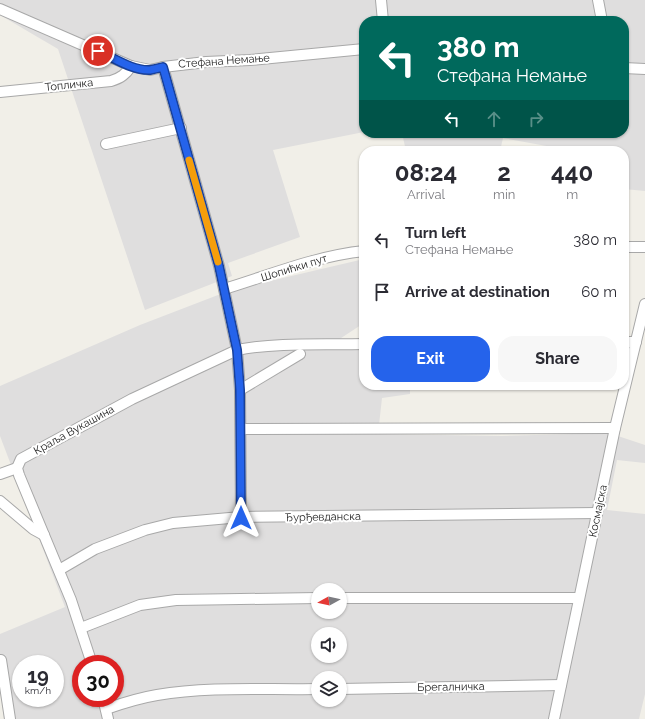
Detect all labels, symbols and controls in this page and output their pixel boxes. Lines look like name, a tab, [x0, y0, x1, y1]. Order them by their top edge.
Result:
text: 380 m	[437, 31, 520, 64]
icon: left	[371, 32, 423, 84]
pin	[81, 34, 115, 68]
icon: arrive	[87, 40, 109, 62]
street label: Стефана Немање	[178, 51, 271, 71]
text: Стефана Немање	[437, 65, 587, 86]
street label: Топличка	[44, 76, 94, 94]
icon: left	[441, 108, 463, 130]
icon: ahead	[483, 108, 505, 130]
icon: right	[525, 108, 547, 130]
text: 08:24	[395, 158, 457, 187]
text: 2	[497, 158, 511, 187]
text: 440	[551, 158, 593, 187]
text: Arrival	[407, 187, 445, 202]
text: min	[493, 187, 515, 202]
text: m	[566, 187, 578, 202]
text: Turn left	[405, 224, 466, 242]
icon: left	[371, 229, 393, 251]
text: 380 m	[573, 231, 617, 249]
text: Стефана Немање	[405, 242, 513, 257]
street label: Шопићки пут	[259, 252, 329, 284]
icon: arrive	[371, 281, 393, 303]
text: Arrive at destination	[405, 283, 550, 301]
text: 60 m	[581, 283, 617, 301]
button: Exit	[371, 336, 490, 382]
button: Share	[498, 336, 617, 382]
street label: Краља Вукашина	[31, 402, 117, 458]
street label: Космајска	[586, 484, 610, 538]
position arrow	[220, 497, 262, 539]
street label: Ђурђевданска	[285, 510, 361, 524]
north arrow	[311, 583, 347, 619]
map controls	[311, 583, 347, 707]
button: sound	[311, 627, 347, 663]
speed limit sign: 30	[72, 655, 124, 707]
text: 19	[27, 664, 49, 688]
button: layers	[311, 671, 347, 707]
street label: Брегалничка	[417, 680, 485, 694]
text: km/h	[25, 685, 51, 696]

